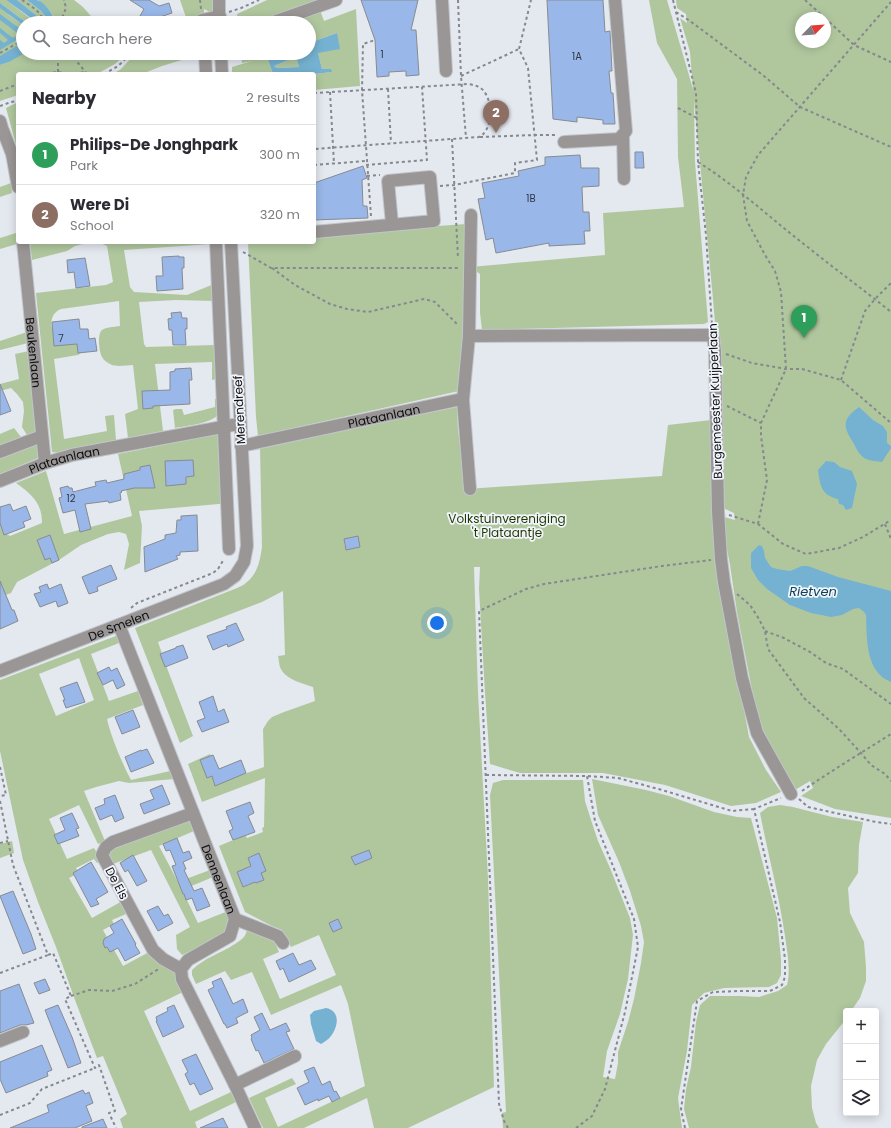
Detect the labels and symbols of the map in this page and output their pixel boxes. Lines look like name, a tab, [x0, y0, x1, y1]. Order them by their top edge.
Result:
north arrow	[795, 12, 831, 48]
house number: 1	[380, 47, 384, 62]
house number: 1A	[572, 49, 582, 64]
pin: 2	[483, 100, 509, 133]
house number: 1B	[526, 191, 536, 206]
pin: 1	[791, 305, 817, 338]
street label: Beukenlaan	[22, 316, 46, 388]
street label: Burgemeester Kuijperlaan	[704, 323, 726, 479]
house number: 7	[58, 331, 64, 346]
street label: Merendreef	[229, 375, 249, 445]
street label: Plataanlaan	[346, 400, 421, 432]
street label: Plataanlaan	[26, 442, 101, 477]
house number: 12	[67, 491, 76, 506]
park label: Volkstuinvereniging 't Plataantje	[448, 510, 566, 541]
water label: Rietven	[789, 582, 837, 601]
street label: De Smelen	[85, 605, 151, 645]
your location	[427, 613, 447, 633]
street label: Dennenlaan	[198, 842, 241, 916]
street label: De Els	[101, 864, 133, 902]

